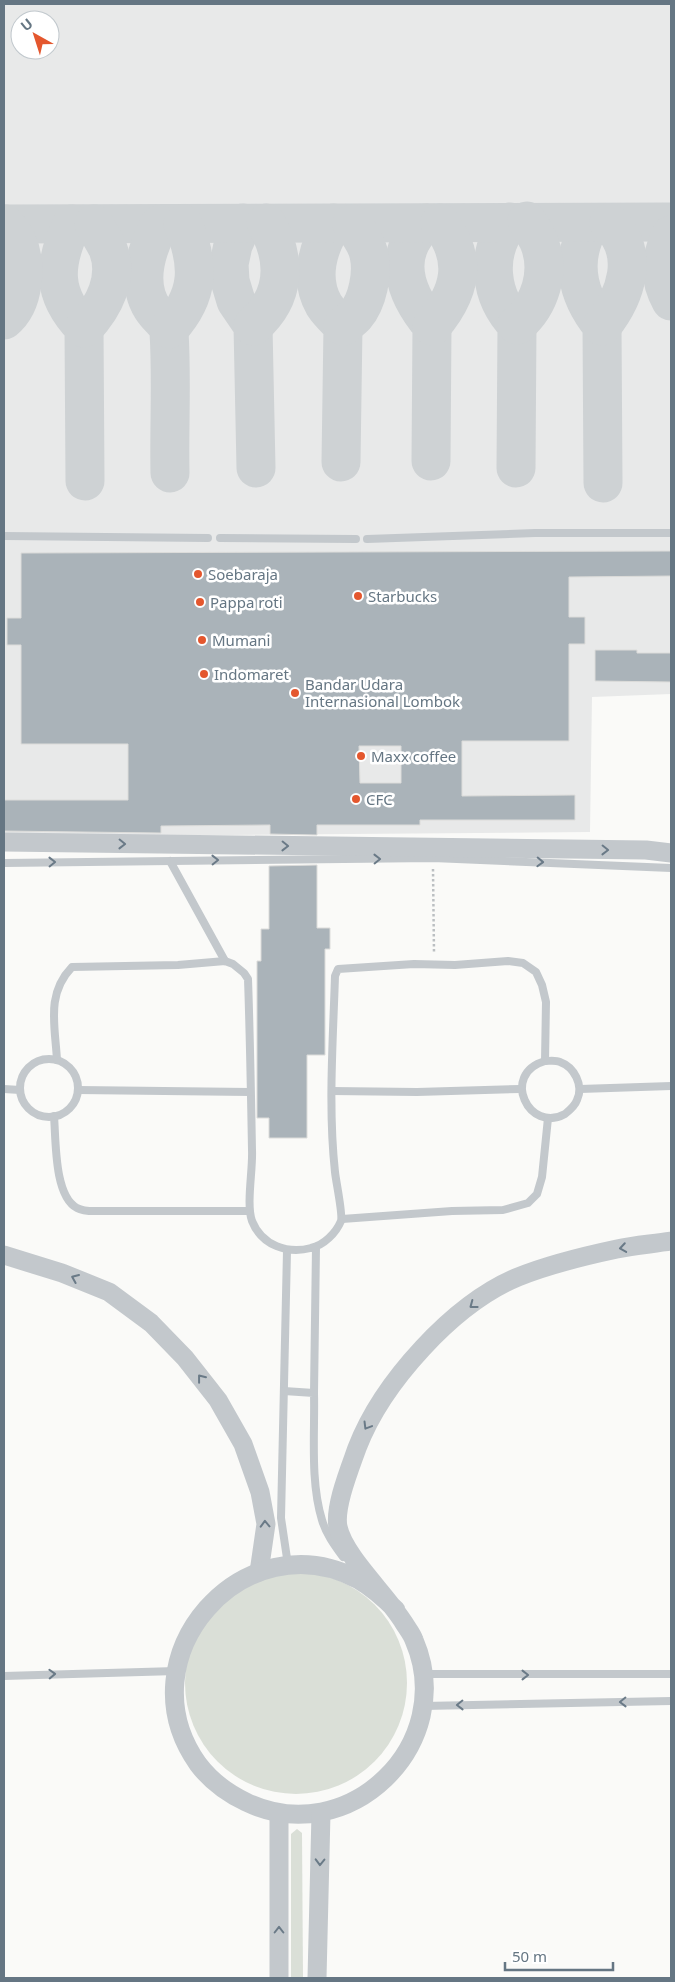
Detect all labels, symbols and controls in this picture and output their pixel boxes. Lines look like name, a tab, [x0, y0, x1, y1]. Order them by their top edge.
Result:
north arrow	[10, 10, 60, 60]
text: U	[16, 14, 37, 35]
place label: Soebaraja	[208, 564, 278, 584]
marker: Soebaraja	[192, 568, 204, 580]
place label: Starbucks	[368, 586, 437, 606]
marker: Starbucks	[352, 590, 364, 602]
place label: Pappa roti	[210, 592, 283, 612]
marker: Pappa roti	[194, 596, 206, 608]
place label: Mumani	[212, 630, 270, 650]
marker: Mumani	[196, 634, 208, 646]
place label: Indomaret	[214, 664, 289, 684]
marker: Indomaret	[198, 668, 210, 680]
place label: Bandar Udara Internasional Lombok	[305, 674, 460, 711]
marker: Bandar Udara Internasional Lombok	[289, 687, 301, 699]
place label: Maxx coffee	[371, 746, 456, 766]
marker: Maxx coffee	[355, 750, 367, 762]
place label: CFC	[366, 789, 393, 809]
marker: CFC	[350, 793, 362, 805]
one-way arrow	[119, 839, 127, 849]
one-way arrow	[282, 841, 289, 851]
one-way arrow	[601, 844, 609, 855]
one-way arrow	[374, 853, 382, 864]
one-way arrow	[212, 855, 219, 865]
one-way arrow	[49, 857, 57, 867]
one-way arrow	[536, 857, 544, 868]
one-way arrow	[619, 1242, 627, 1253]
one-way arrow	[71, 1274, 80, 1285]
one-way arrow	[469, 1299, 479, 1308]
one-way arrow	[198, 1375, 206, 1384]
one-way arrow	[364, 1421, 374, 1430]
one-way arrow	[260, 1520, 270, 1528]
one-way arrow	[49, 1669, 57, 1680]
one-way arrow	[521, 1670, 529, 1680]
one-way arrow	[618, 1697, 626, 1707]
one-way arrow	[456, 1700, 464, 1710]
one-way arrow	[314, 1858, 325, 1866]
one-way arrow	[274, 1925, 284, 1933]
scale bar	[505, 1940, 612, 1972]
text: 50 m	[512, 1946, 547, 1966]

